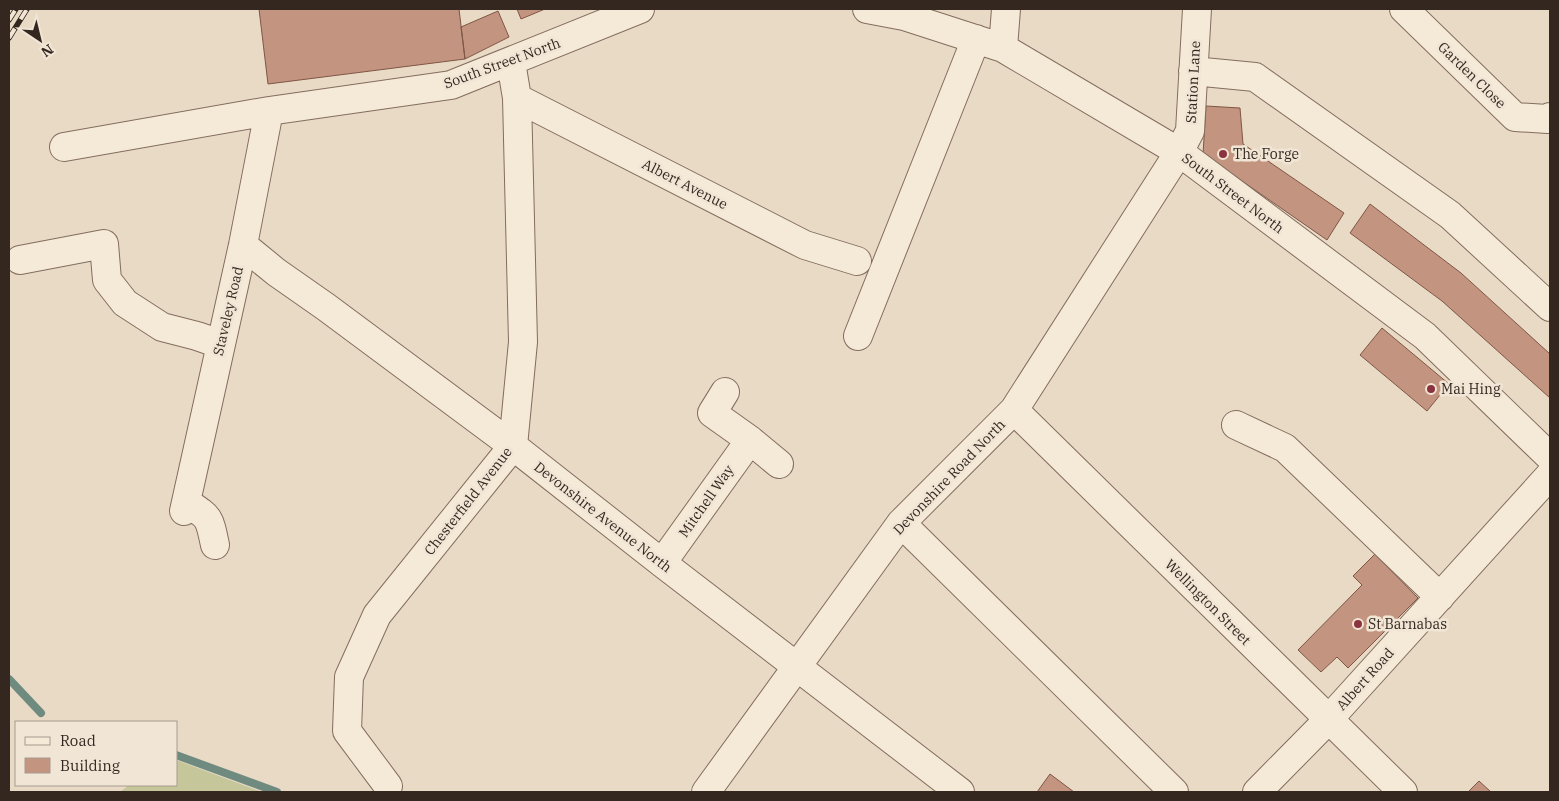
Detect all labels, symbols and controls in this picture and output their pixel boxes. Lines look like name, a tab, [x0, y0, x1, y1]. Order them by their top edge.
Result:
north arrow	[15, 15, 65, 65]
street label: South Street North	[441, 33, 563, 92]
street label: Garden Close	[1434, 38, 1510, 112]
text: N	[38, 40, 57, 61]
street label: Station Lane	[1182, 40, 1204, 124]
place label: The Forge	[1233, 145, 1299, 163]
marker: The Forge	[1217, 148, 1229, 160]
street label: South Street North	[1178, 149, 1288, 237]
street label: Albert Avenue	[639, 155, 731, 213]
street label: Staveley Road	[209, 264, 247, 357]
place label: Mai Hing	[1441, 380, 1501, 398]
marker: Mai Hing	[1425, 383, 1437, 395]
street label: Devonshire Road North	[889, 415, 1009, 539]
street label: Chesterfield Avenue	[420, 443, 516, 559]
street label: Devonshire Avenue North	[531, 458, 676, 576]
street label: Mitchell Way	[674, 461, 738, 541]
street label: Wellington Street	[1161, 555, 1255, 649]
place label: St Barnabas	[1368, 615, 1447, 633]
marker: St Barnabas	[1352, 618, 1364, 630]
street label: Albert Road	[1332, 644, 1398, 714]
legend	[15, 721, 178, 786]
text: Road	[60, 731, 96, 750]
text: Building	[60, 756, 120, 775]

